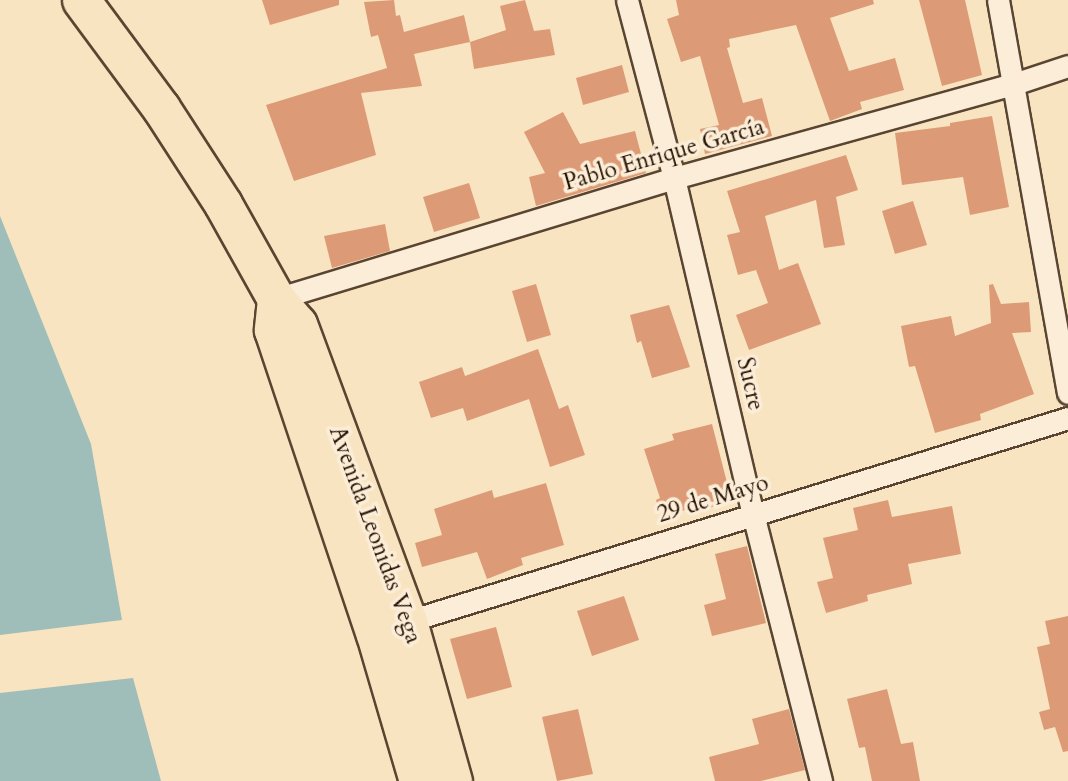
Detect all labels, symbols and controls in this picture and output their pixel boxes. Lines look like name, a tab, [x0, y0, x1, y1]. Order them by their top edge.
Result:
street label: Pablo Enrique García	[560, 113, 768, 197]
street label: Sucre	[731, 355, 769, 413]
street label: Avenida Leonidas Vega	[323, 423, 427, 647]
street label: 29 de Mayo	[654, 469, 772, 529]

